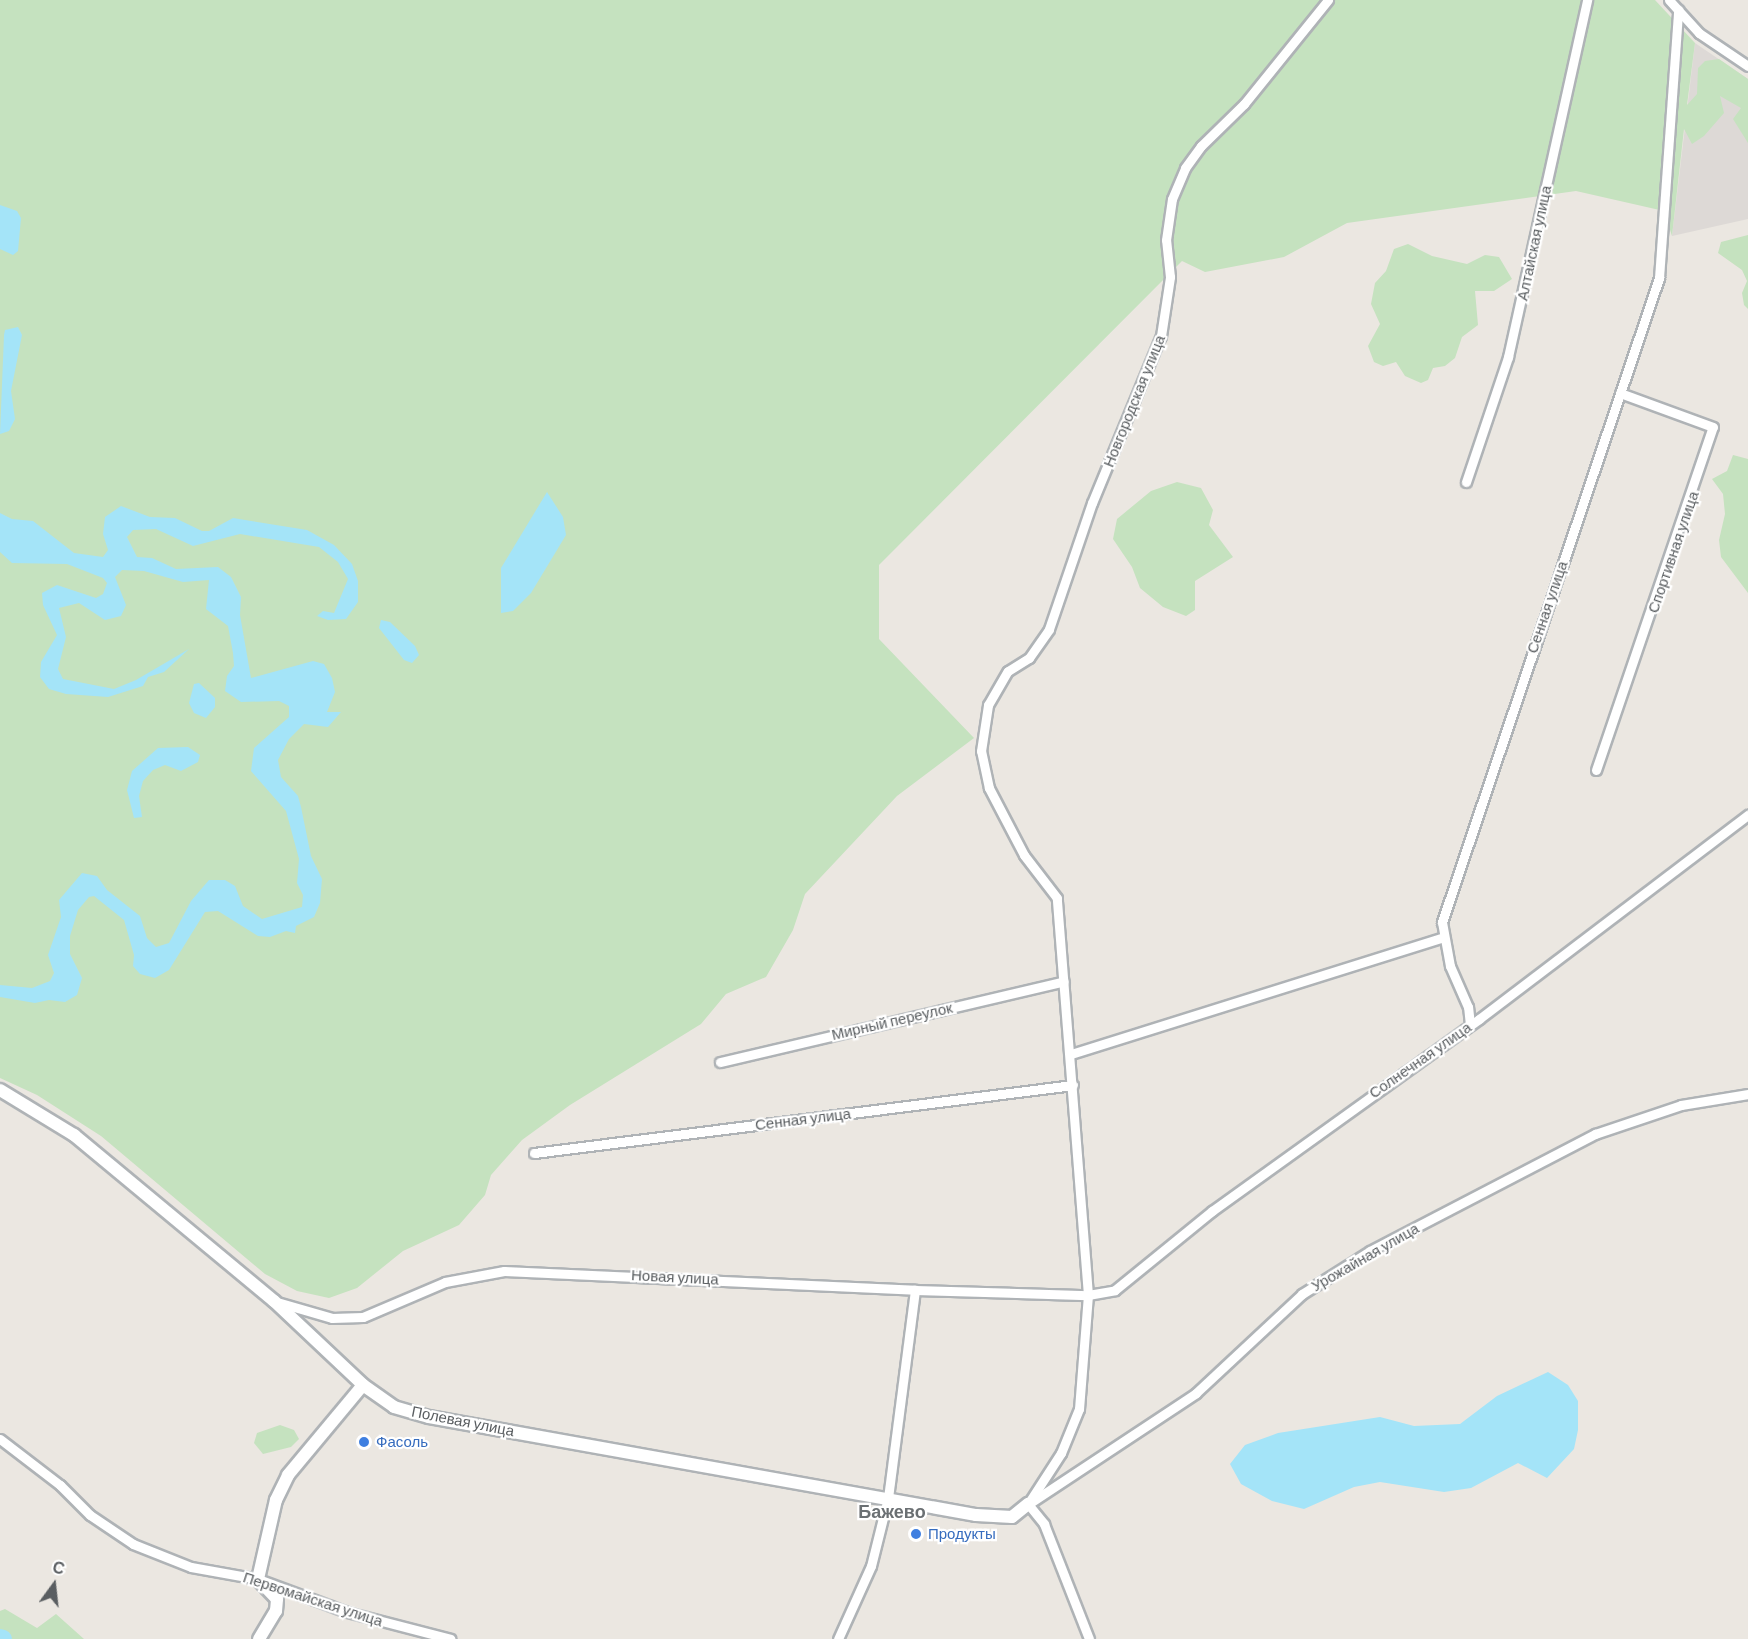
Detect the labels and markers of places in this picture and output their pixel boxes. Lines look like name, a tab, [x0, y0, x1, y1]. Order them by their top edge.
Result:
place label: Фасоль	[376, 1433, 428, 1451]
marker: Фасоль	[357, 1435, 371, 1449]
place label: Продукты	[928, 1525, 996, 1543]
marker: Продукты	[909, 1527, 923, 1541]

